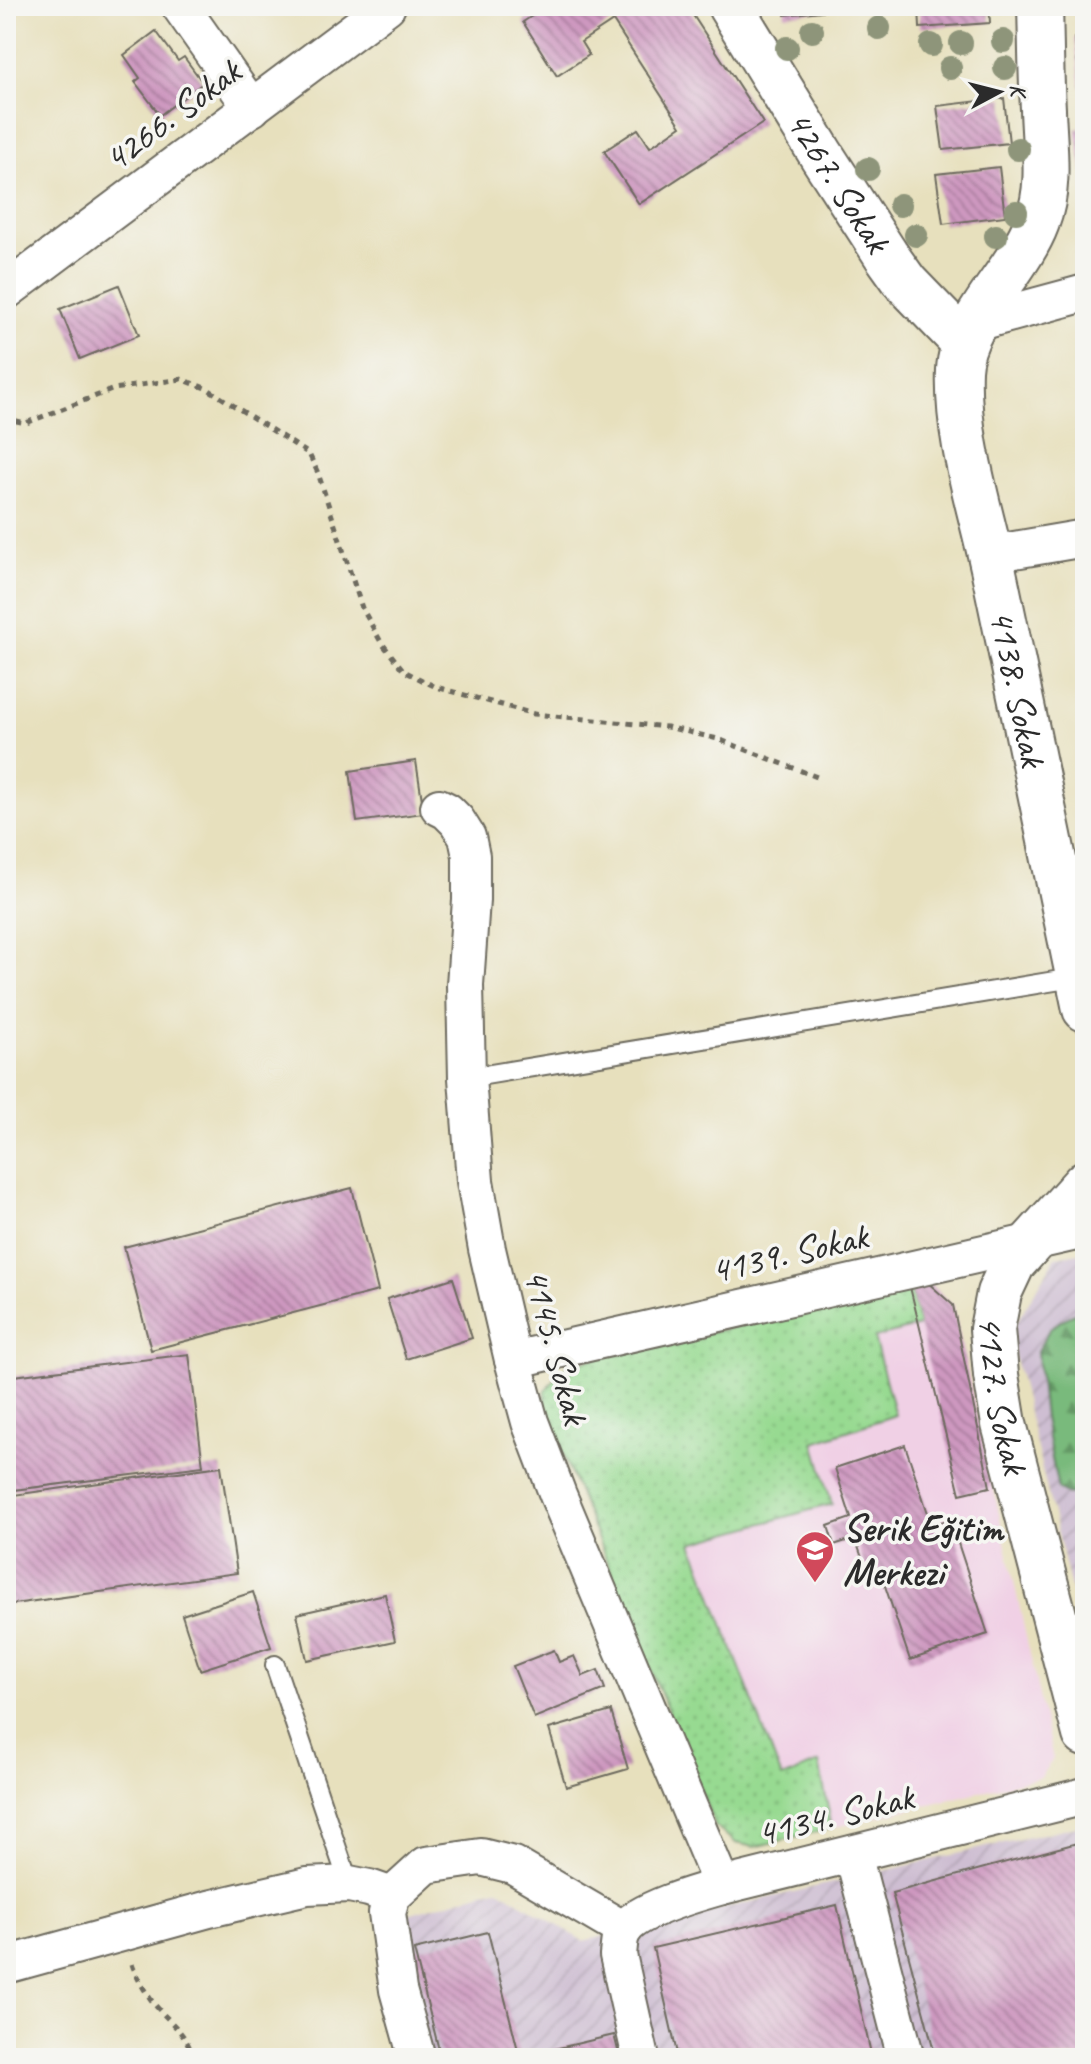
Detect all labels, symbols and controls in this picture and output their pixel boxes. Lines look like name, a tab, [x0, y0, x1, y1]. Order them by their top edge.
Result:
street label: 4266. Sokak	[94, 47, 252, 182]
north arrow	[959, 52, 1039, 132]
text: K	[1003, 82, 1033, 102]
street label: 4267. Sokak	[776, 101, 903, 263]
street label: 4138. Sokak	[979, 605, 1058, 773]
street label: 4139. Sokak	[706, 1212, 874, 1294]
street label: 4145. Sokak	[513, 1263, 600, 1431]
street label: 4127. Sokak	[967, 1312, 1040, 1481]
place label: Serik Eğitim Merkezi	[843, 1505, 1006, 1596]
school or university icon: Serik Eğitim Merkezi	[794, 1529, 836, 1584]
street label: 4134. Sokak	[752, 1772, 920, 1857]

